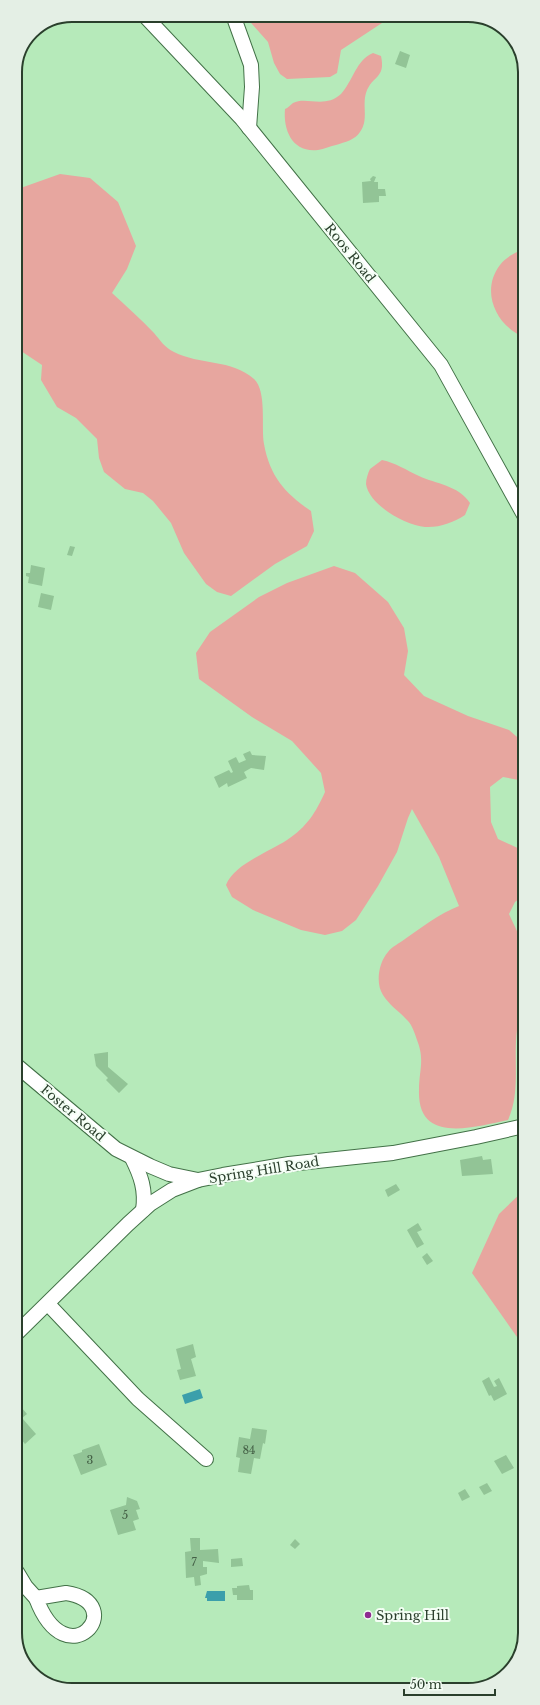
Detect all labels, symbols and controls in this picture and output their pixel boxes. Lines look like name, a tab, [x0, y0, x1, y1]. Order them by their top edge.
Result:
street label: Roos Road	[321, 220, 379, 286]
street label: Foster Road	[37, 1081, 109, 1145]
street label: Spring Hill Road	[208, 1153, 321, 1187]
house number: 84	[242, 1443, 256, 1457]
house number: 3	[87, 1453, 94, 1467]
house number: 5	[122, 1508, 128, 1522]
house number: 7	[191, 1555, 197, 1569]
place label: Spring Hill	[376, 1607, 449, 1624]
marker: Spring Hill	[363, 1610, 373, 1620]
scale bar	[404, 1671, 495, 1697]
text: 50 m	[410, 1677, 442, 1692]

